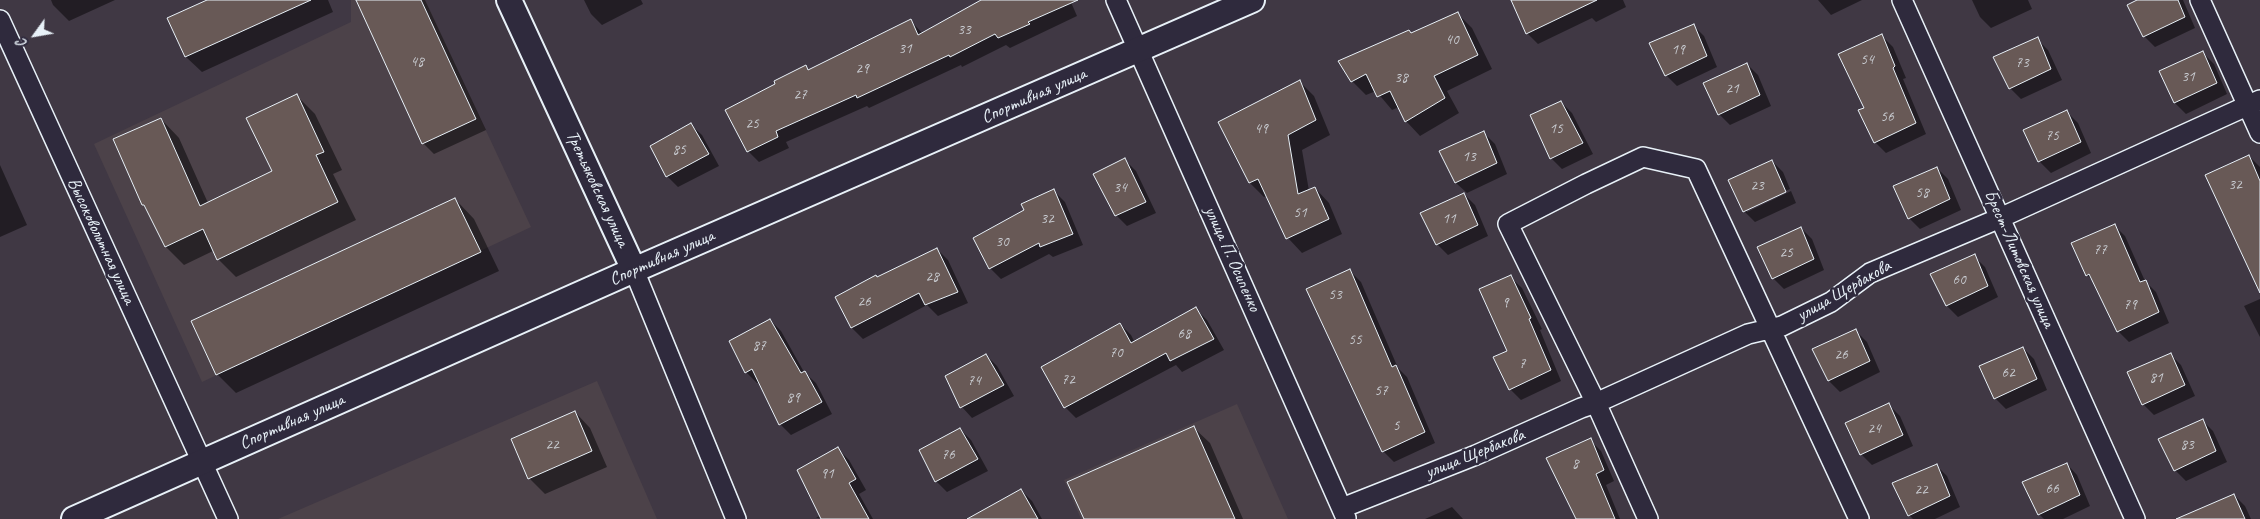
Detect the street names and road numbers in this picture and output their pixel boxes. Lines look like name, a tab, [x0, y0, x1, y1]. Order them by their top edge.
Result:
street label: Спортивная улица	[978, 63, 1090, 129]
street label: Третьяковская улица	[561, 128, 633, 250]
street label: Высоковольтная улица	[62, 174, 140, 308]
street label: Брест-Литовская улица	[1979, 187, 2059, 331]
street label: улица П. Осипенко	[1199, 203, 1265, 315]
street label: Спортивная улица	[606, 225, 718, 291]
street label: улица Щербакова	[1793, 255, 1895, 327]
street label: Спортивная улица	[236, 389, 348, 455]
street label: улица Щербакова	[1422, 424, 1528, 484]

